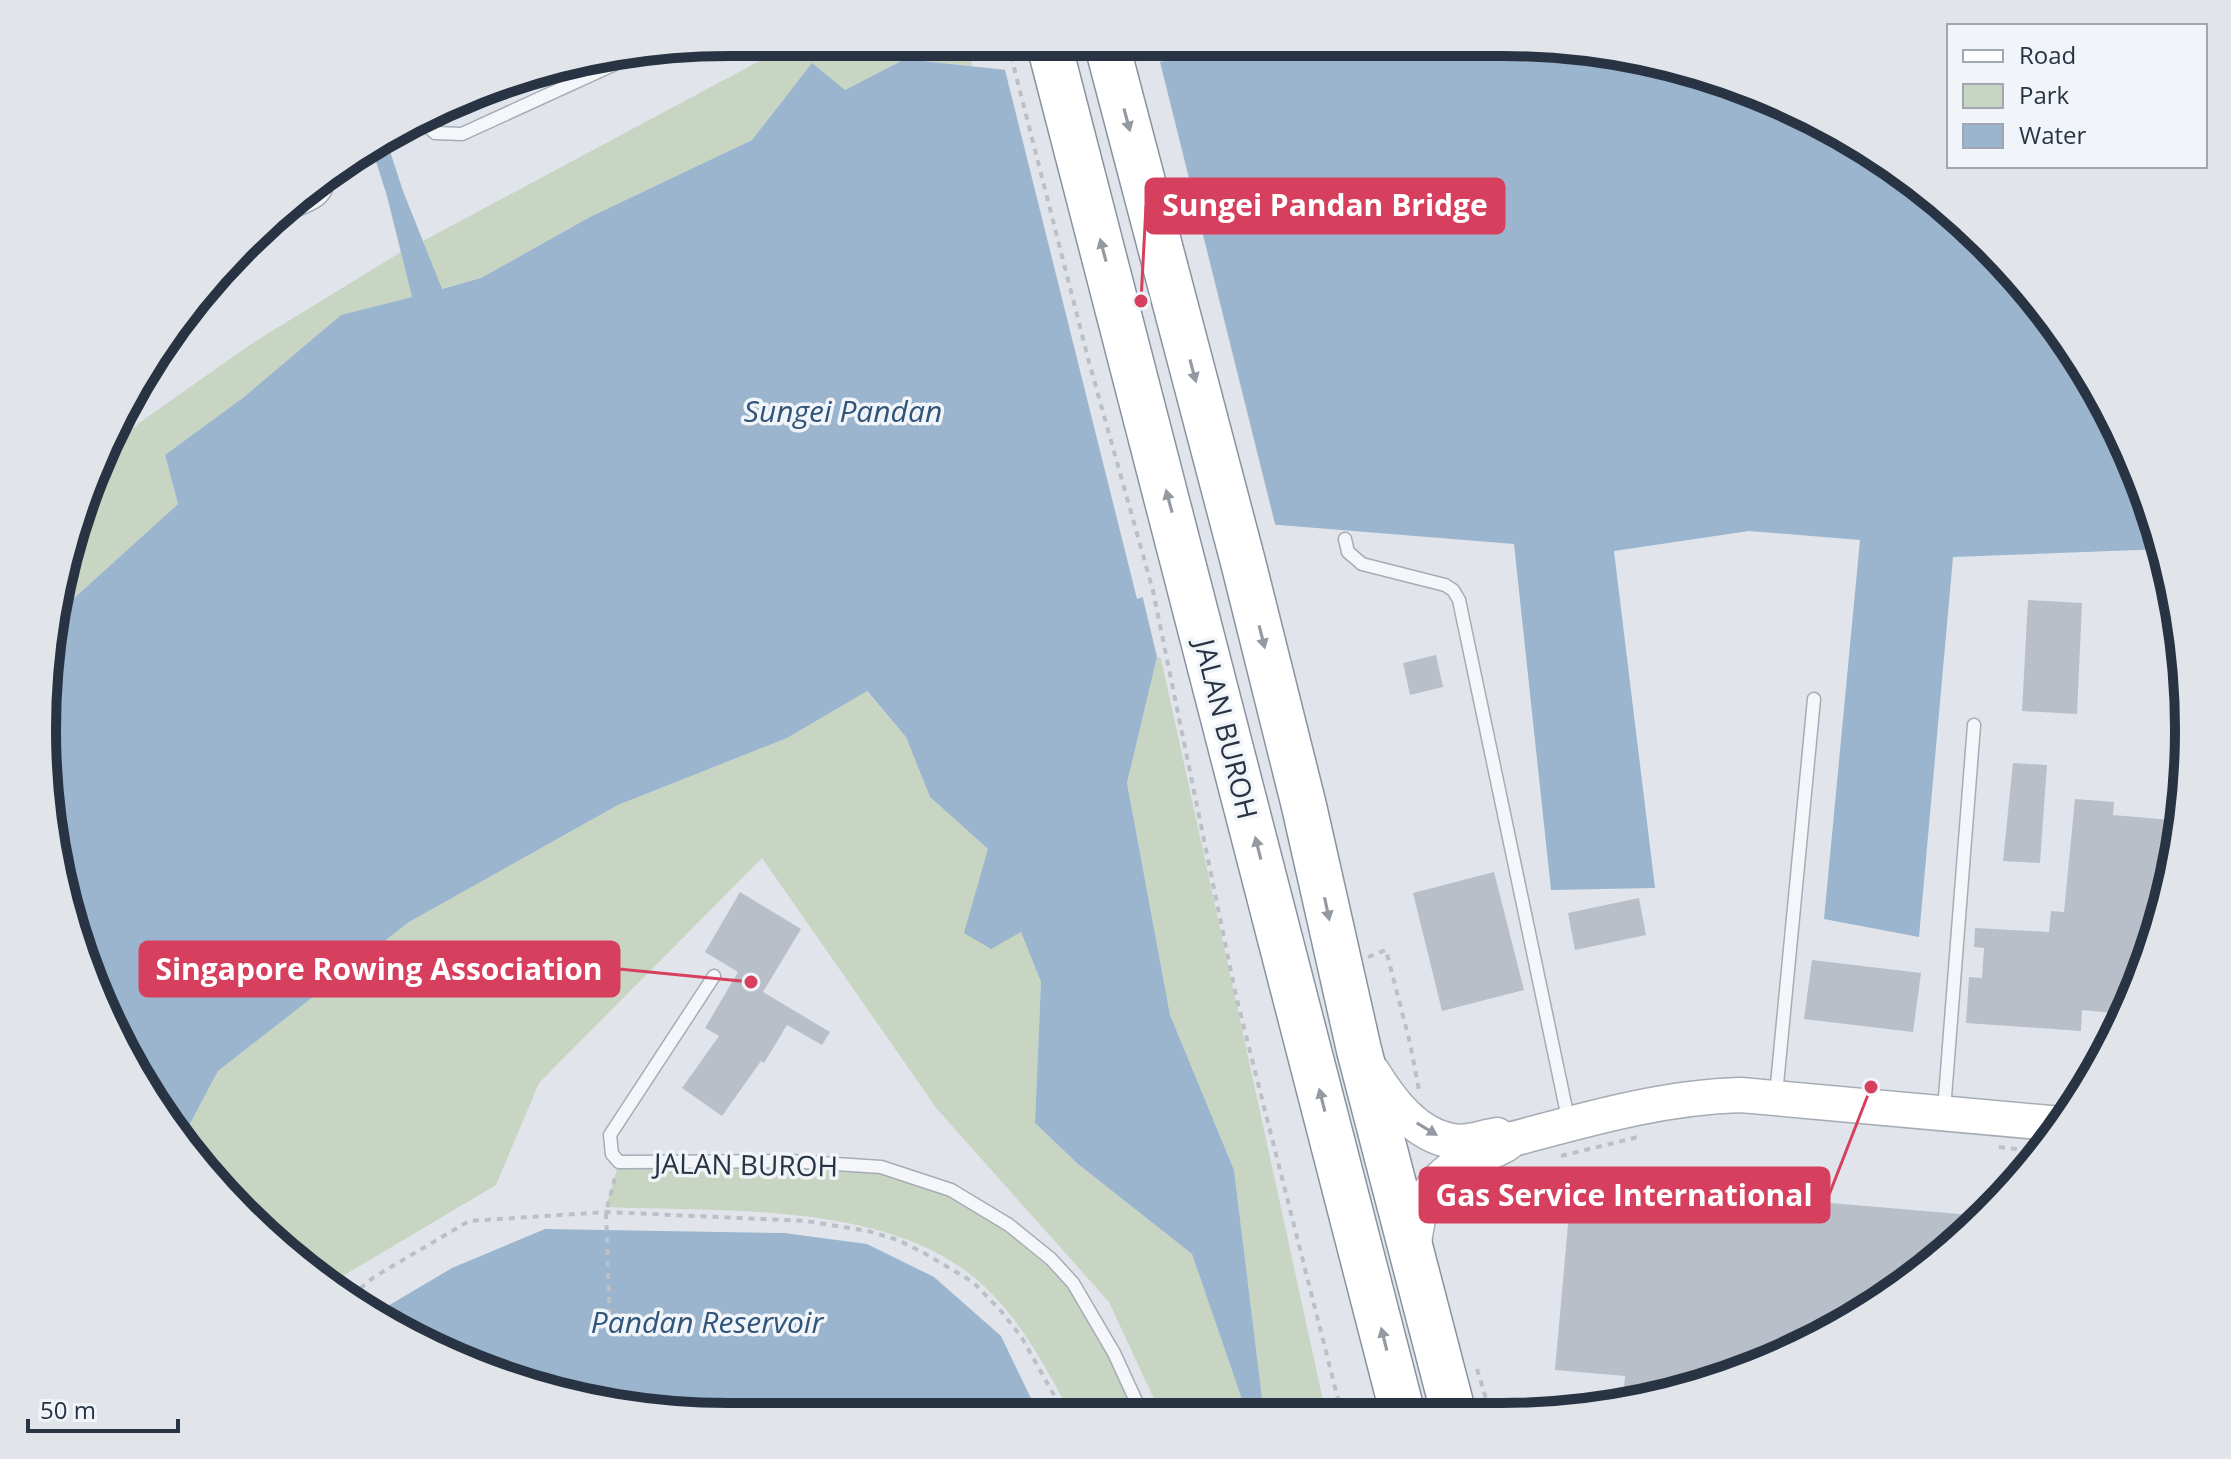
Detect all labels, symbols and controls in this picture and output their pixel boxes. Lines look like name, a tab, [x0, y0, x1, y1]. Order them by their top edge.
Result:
legend	[1947, 24, 2207, 168]
text: Road	[2019, 38, 2076, 71]
text: Park	[2019, 78, 2070, 111]
one-way arrow	[1121, 108, 1133, 133]
text: Water	[2019, 118, 2087, 151]
callout: Sungei Pandan Bridge	[1146, 179, 1504, 233]
text: Sungei Pandan Bridge	[1162, 184, 1488, 225]
one-way arrow	[1096, 237, 1108, 262]
one-way arrow	[1188, 359, 1200, 384]
water label: Sungei Pandan	[744, 390, 942, 431]
one-way arrow	[1162, 489, 1174, 514]
one-way arrow	[1256, 625, 1269, 650]
street label: JALAN BUROH	[1186, 632, 1268, 823]
one-way arrow	[1251, 836, 1263, 861]
one-way arrow	[1321, 897, 1334, 922]
callout: Singapore Rowing Association	[140, 942, 619, 996]
text: Singapore Rowing Association	[155, 948, 603, 989]
one-way arrow	[1316, 1087, 1328, 1112]
one-way arrow	[1416, 1122, 1438, 1136]
street label: JALAN BUROH	[651, 1143, 838, 1185]
callout: Gas Service International	[1420, 1168, 1829, 1222]
text: Gas Service International	[1435, 1174, 1813, 1215]
water label: Pandan Reservoir	[591, 1301, 824, 1342]
one-way arrow	[1377, 1327, 1389, 1352]
scale bar	[28, 1383, 178, 1433]
text: 50 m	[40, 1393, 96, 1426]

